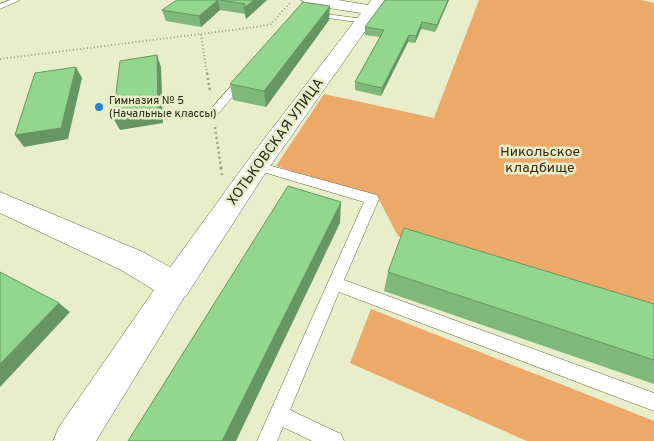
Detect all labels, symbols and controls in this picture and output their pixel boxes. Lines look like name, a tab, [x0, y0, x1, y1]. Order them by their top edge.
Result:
street label: ХОТЬКОВСКАЯ УЛИЦА	[224, 75, 328, 209]
place label: Гимназия № 5 (Начальные классы)	[109, 94, 217, 121]
marker: Гимназия № 5 (Начальные классы)	[93, 101, 105, 113]
park label: Никольское кладбище	[500, 144, 580, 177]

